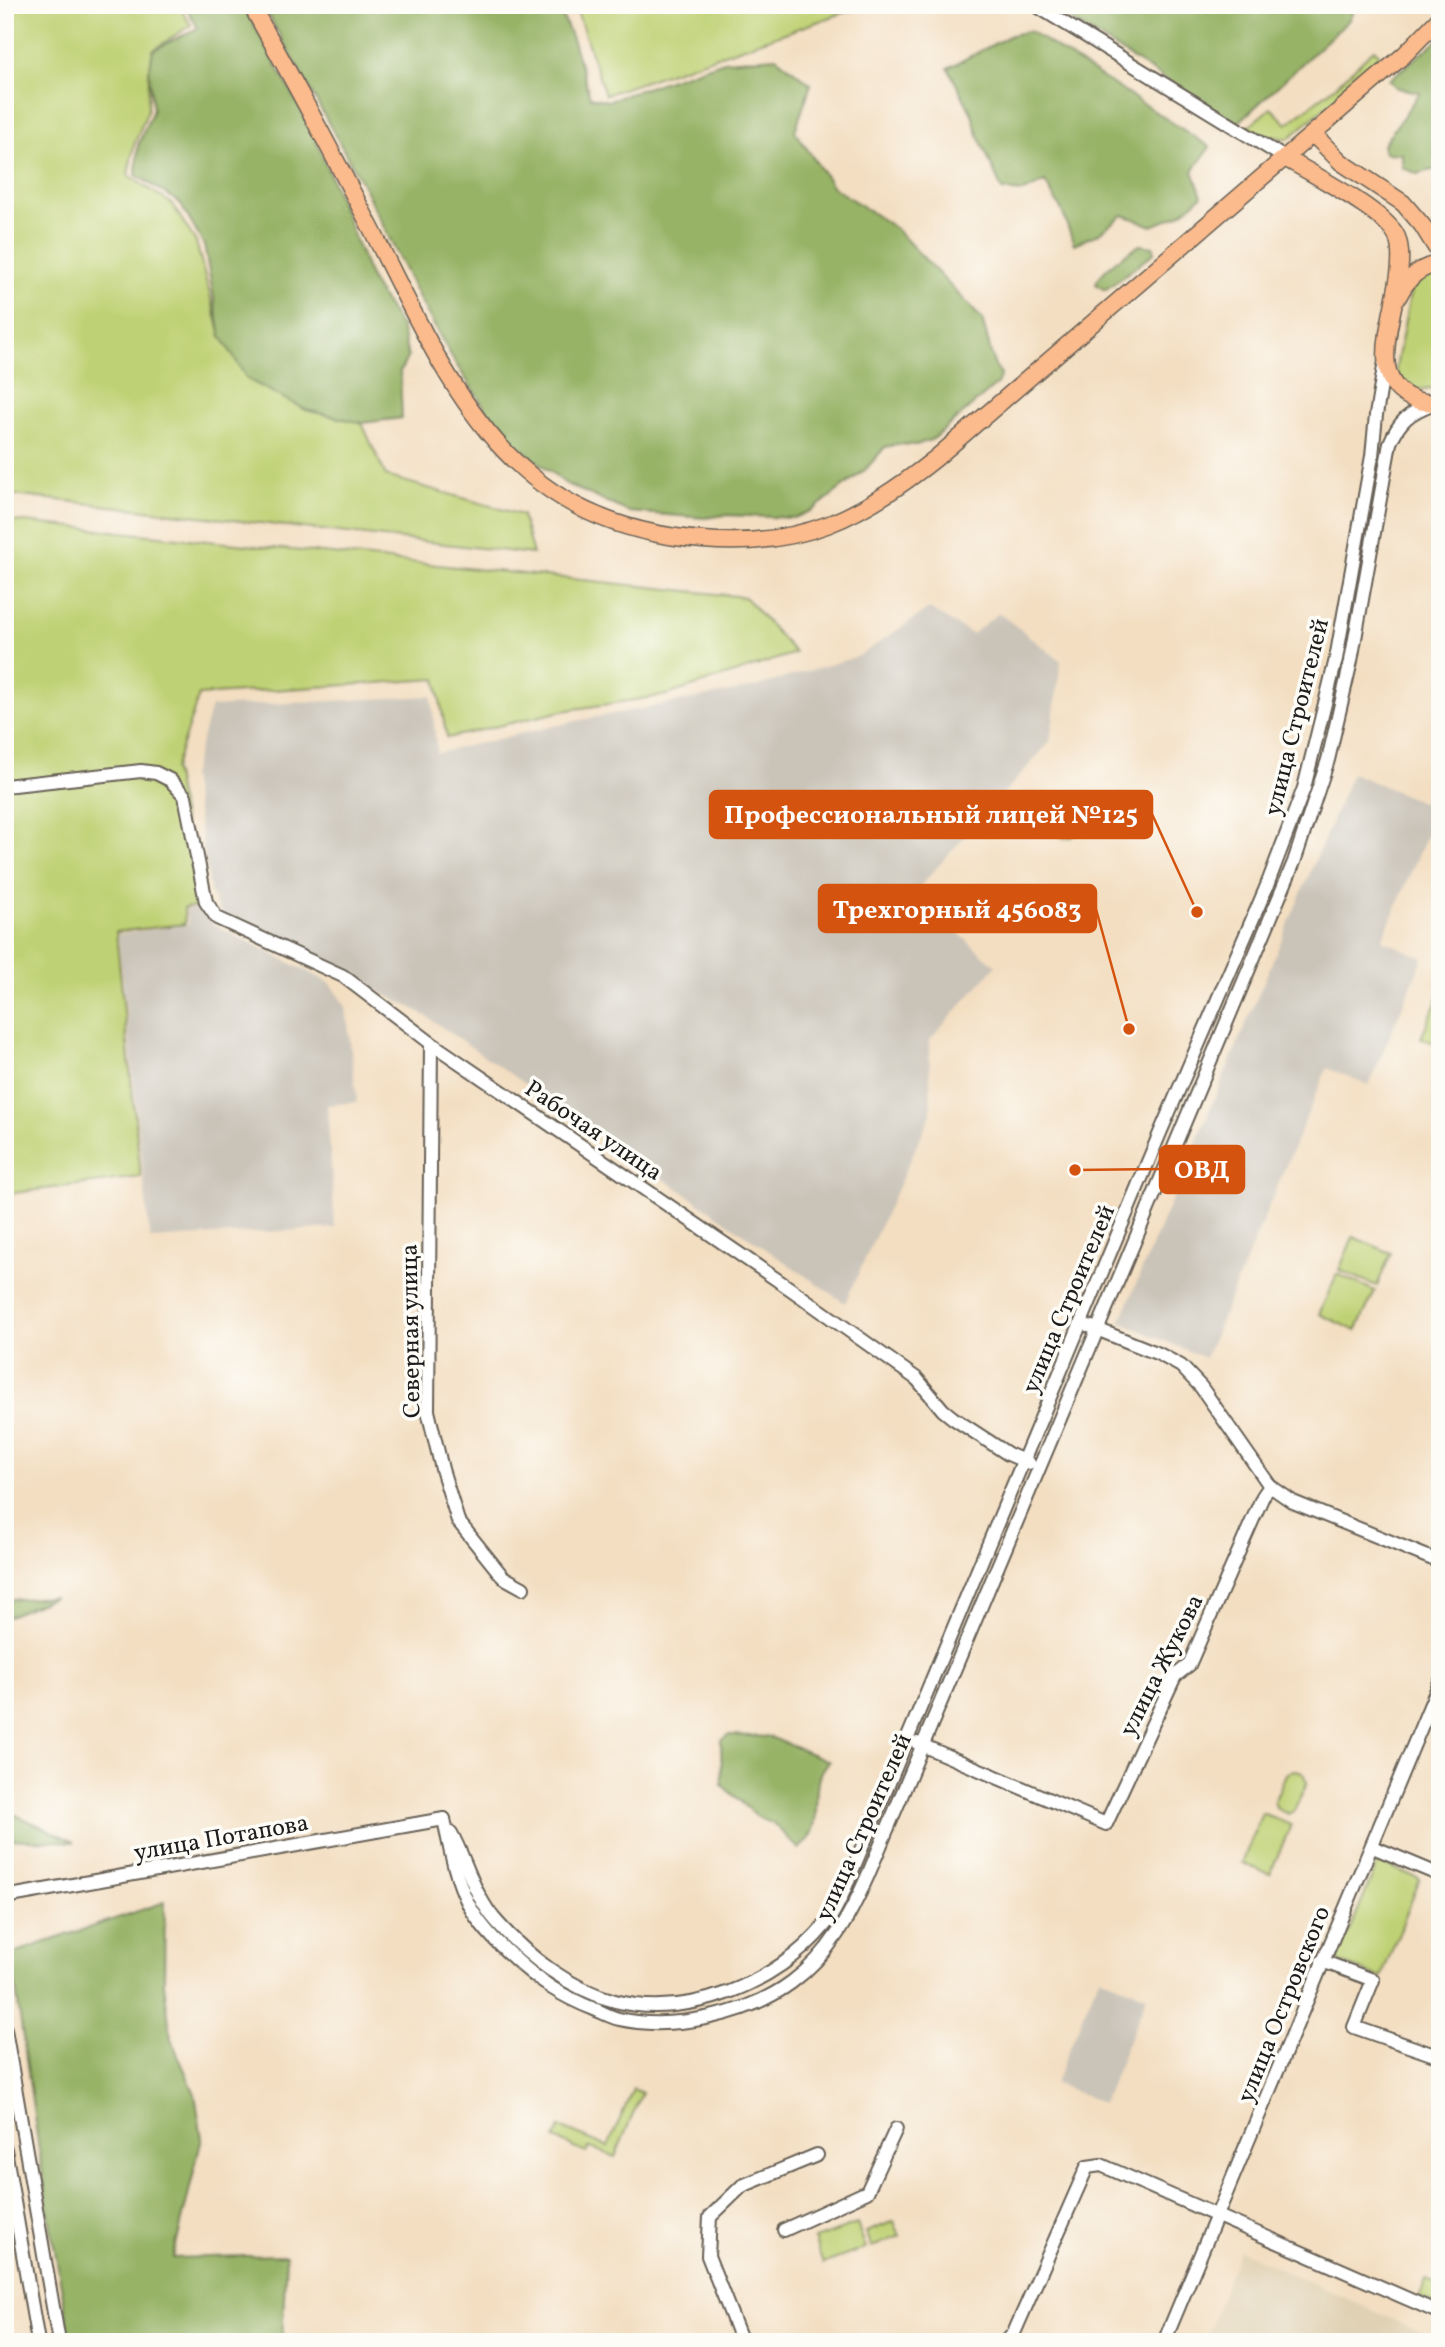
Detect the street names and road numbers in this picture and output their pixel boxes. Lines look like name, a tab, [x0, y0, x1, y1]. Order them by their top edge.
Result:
street label: улица Строителей	[1257, 615, 1339, 820]
street label: Рабочая улица	[517, 1073, 669, 1190]
street label: улица Строителей	[1015, 1200, 1125, 1399]
street label: Северная улица	[393, 1244, 431, 1418]
street label: улица Жукова	[1112, 1589, 1213, 1743]
street label: улица Строителей	[808, 1729, 921, 1927]
street label: улица Потапова	[131, 1807, 311, 1871]
street label: улица Островского	[1230, 1901, 1340, 2108]

